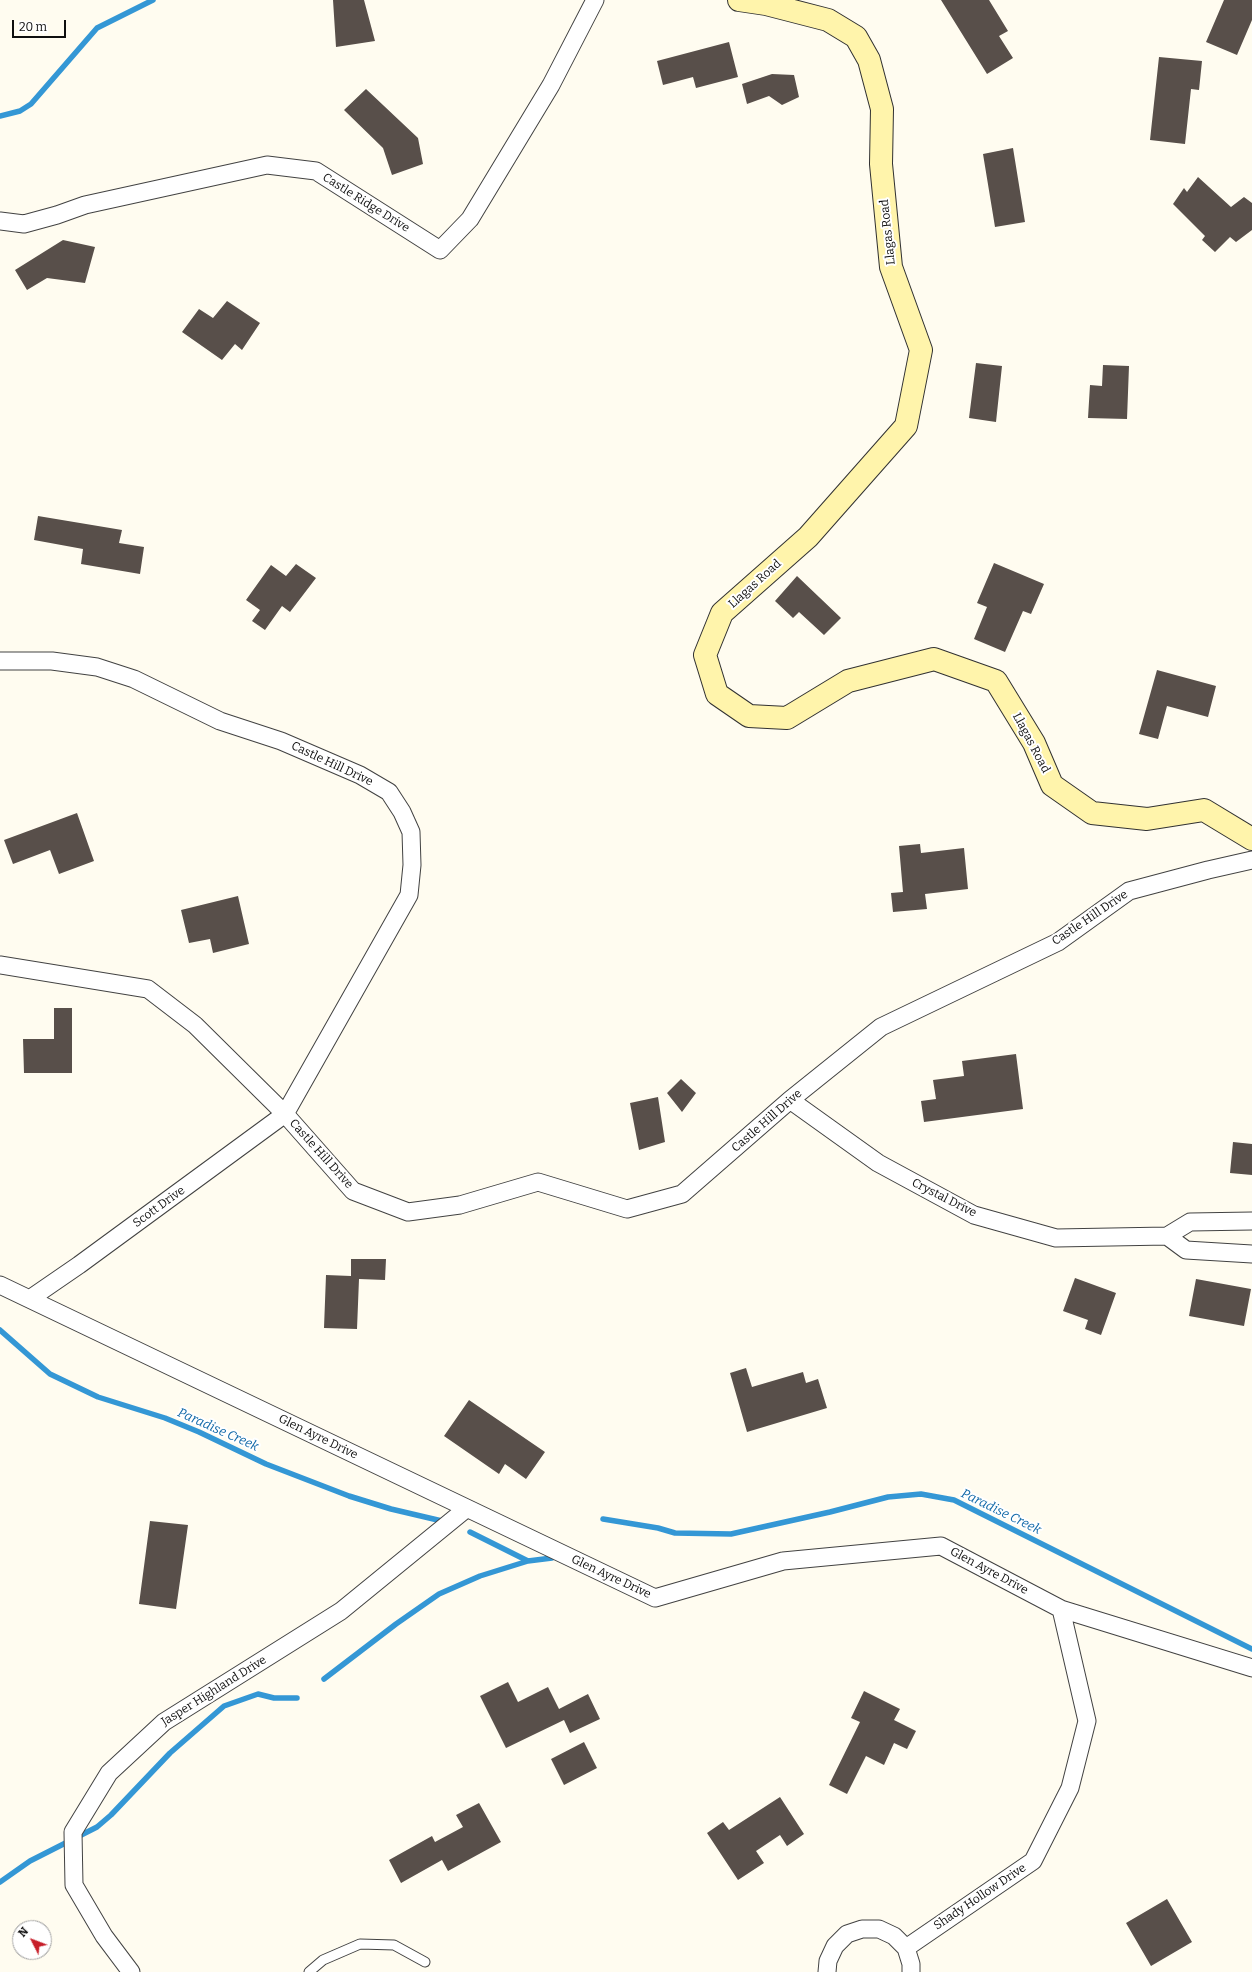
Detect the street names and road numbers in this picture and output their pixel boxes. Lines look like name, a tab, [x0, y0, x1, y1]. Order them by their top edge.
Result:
street label: Castle Ridge Drive	[320, 170, 412, 236]
street label: Llagas Road	[877, 198, 899, 266]
street label: Llagas Road	[726, 557, 784, 611]
street label: Llagas Road	[1009, 710, 1053, 776]
street label: Castle Hill Drive	[289, 739, 375, 789]
street label: Castle Hill Drive	[1049, 887, 1131, 949]
street label: Castle Hill Drive	[729, 1087, 805, 1155]
street label: Castle Hill Drive	[286, 1116, 356, 1192]
street label: Crystal Drive	[909, 1175, 979, 1221]
street label: Scott Drive	[130, 1183, 188, 1231]
street label: Glen Ayre Drive	[276, 1412, 360, 1462]
street label: Glen Ayre Drive	[947, 1544, 1031, 1598]
street label: Glen Ayre Drive	[569, 1552, 653, 1602]
street label: Jasper Highland Drive	[159, 1653, 269, 1729]
street label: Shady Hollow Drive	[931, 1861, 1029, 1933]

